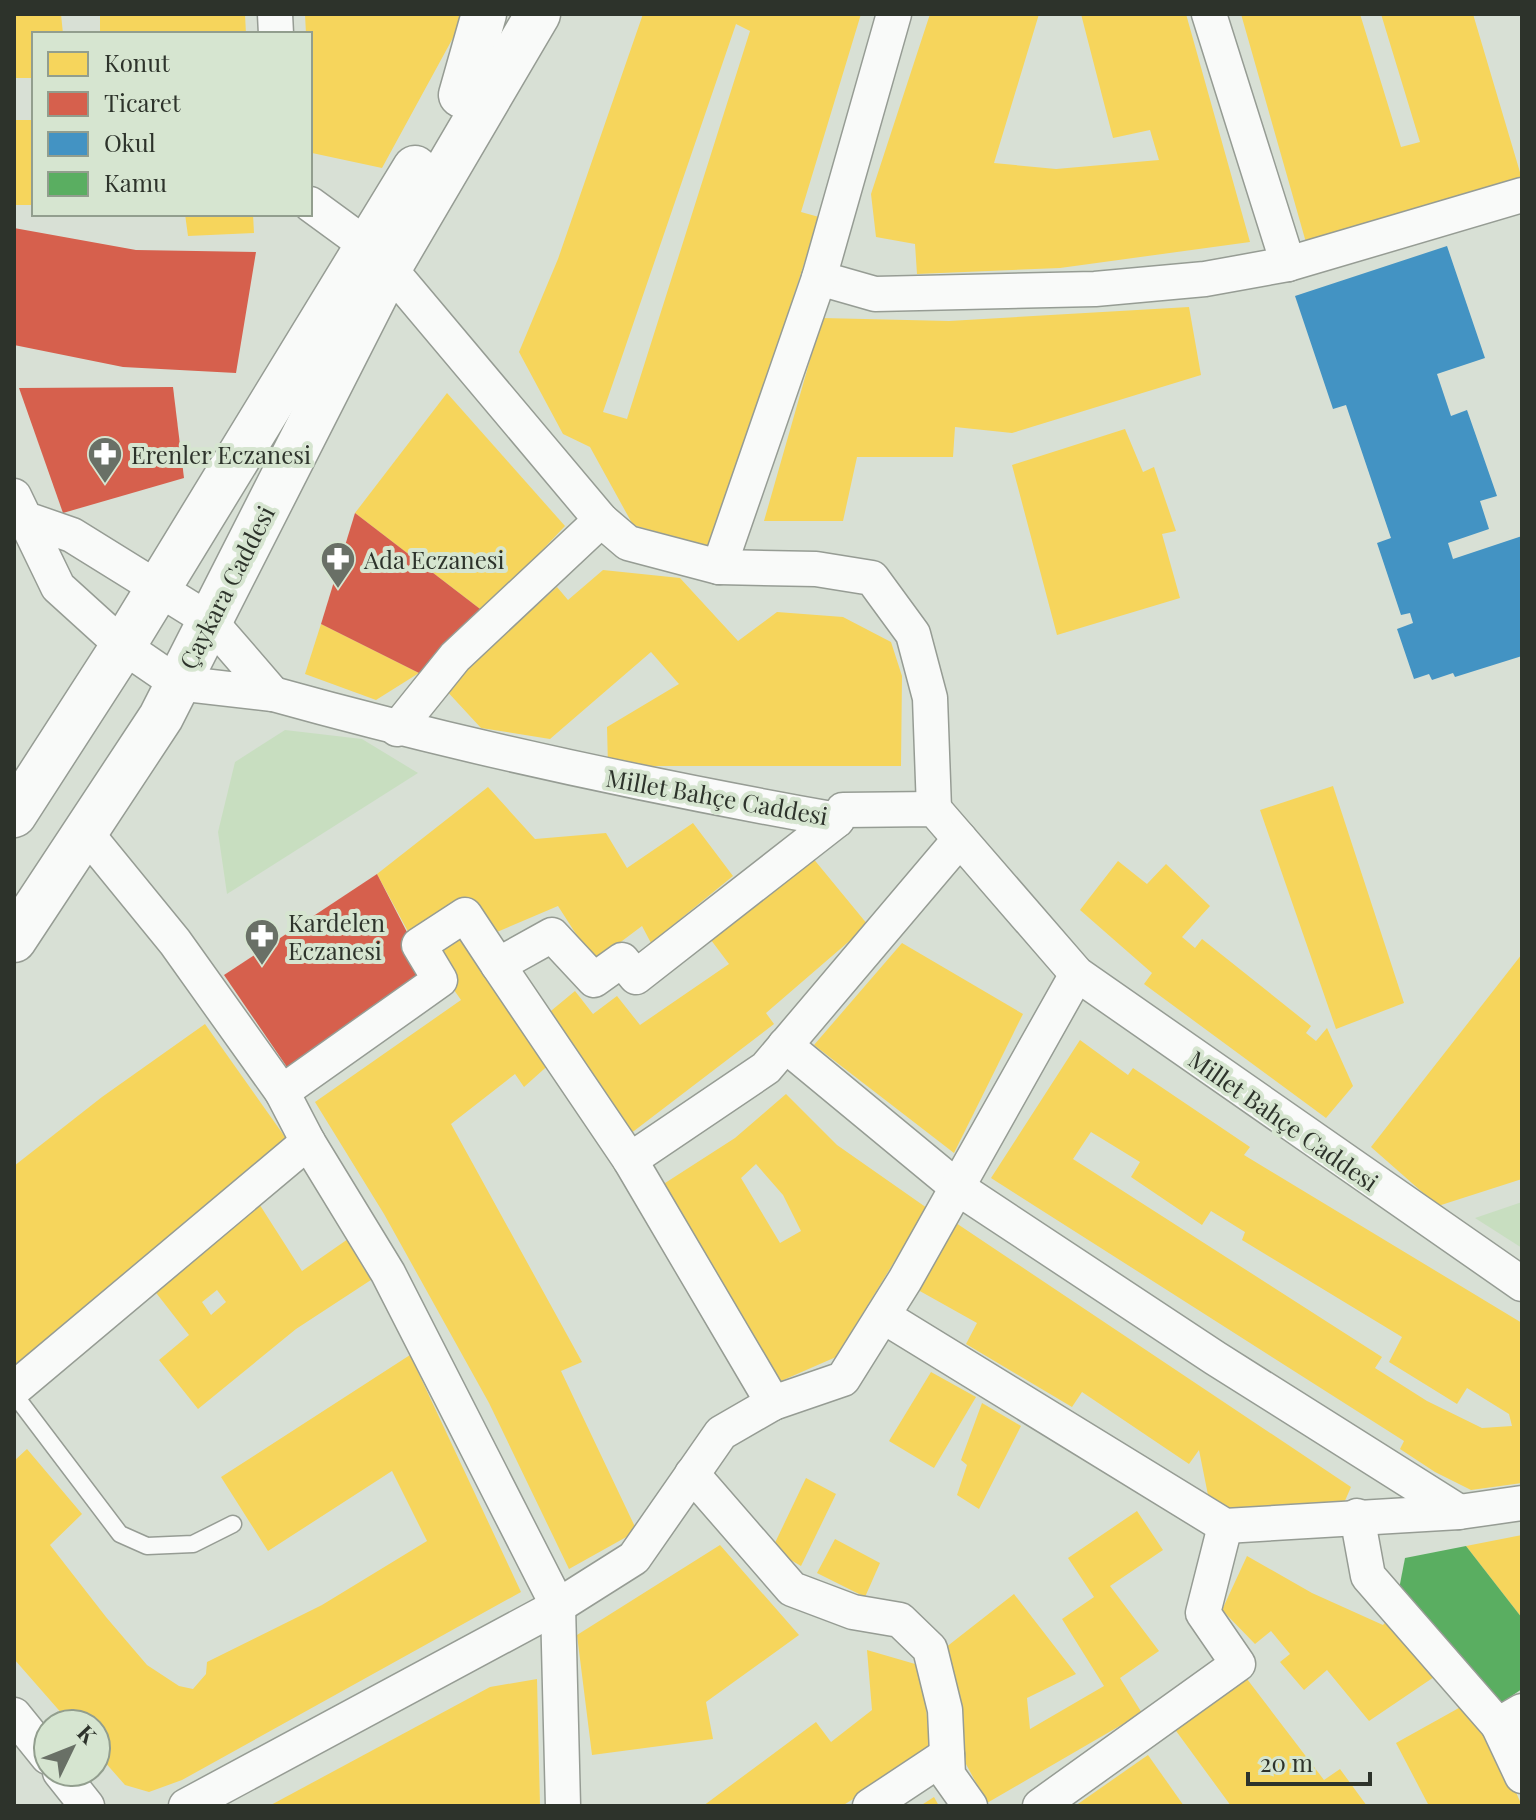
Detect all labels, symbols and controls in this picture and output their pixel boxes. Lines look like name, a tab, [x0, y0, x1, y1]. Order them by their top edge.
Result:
legend	[32, 32, 312, 216]
text: Konut	[104, 46, 170, 78]
text: Ticaret	[104, 86, 181, 118]
text: Okul	[104, 126, 156, 158]
text: Kamu	[104, 166, 167, 198]
pharmacy icon: Erenler Eczanesi	[86, 435, 124, 485]
place label: Erenler Eczanesi	[131, 438, 311, 470]
street label: Çaykara Caddesi	[171, 500, 281, 674]
pharmacy icon: Ada Eczanesi	[319, 540, 357, 590]
place label: Ada Eczanesi	[363, 543, 505, 575]
street label: Millet Bahçe Caddesi	[604, 761, 830, 831]
place label: Kardelen Eczanesi	[288, 906, 385, 966]
pharmacy icon: Kardelen Eczanesi	[243, 917, 281, 967]
street label: Millet Bahçe Caddesi	[1183, 1042, 1385, 1198]
north arrow	[32, 1708, 112, 1788]
text: K	[71, 1718, 104, 1750]
scale bar	[1248, 1736, 1370, 1786]
text: 20 m	[1260, 1746, 1313, 1778]

